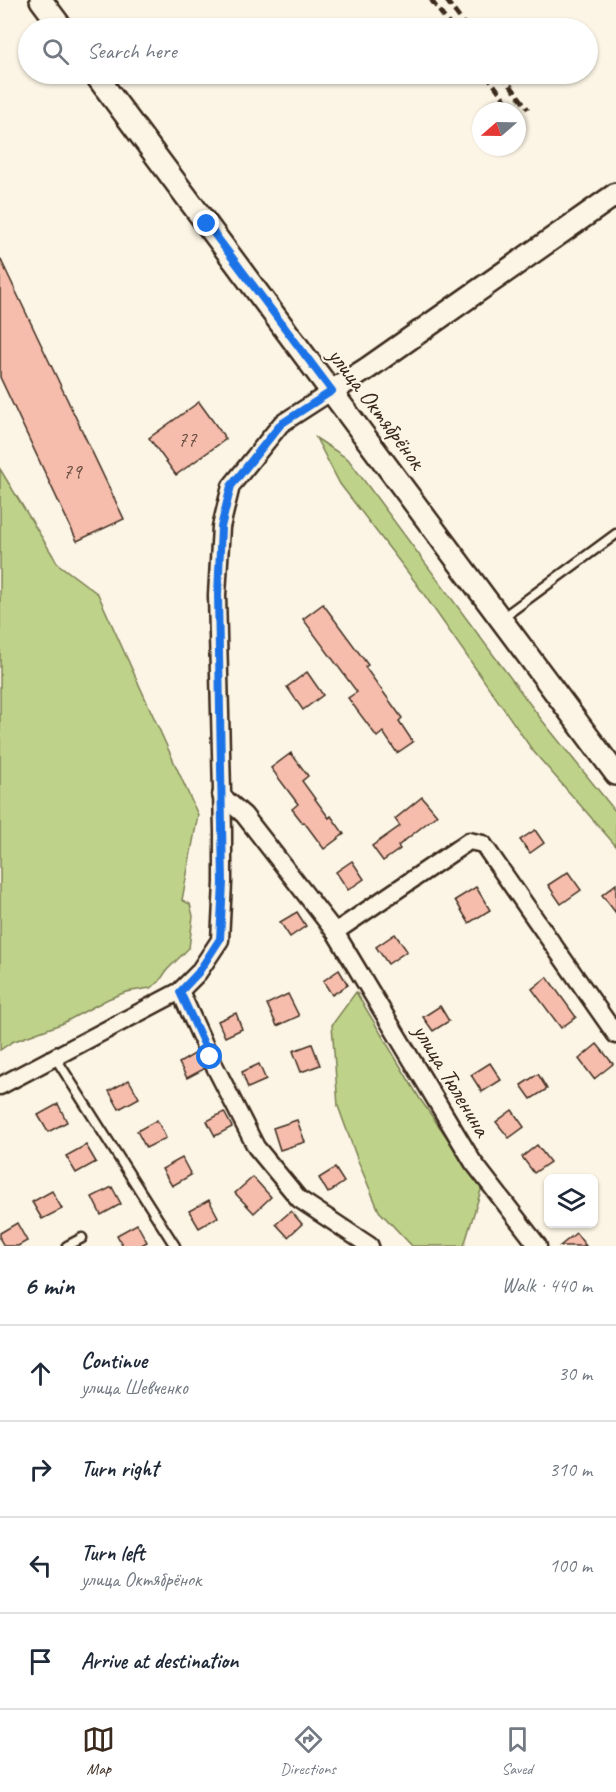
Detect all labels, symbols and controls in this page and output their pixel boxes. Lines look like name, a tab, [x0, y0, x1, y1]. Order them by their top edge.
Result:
search box	[18, 18, 598, 84]
icon: search	[39, 35, 72, 68]
text: Search here	[87, 37, 177, 65]
north arrow	[472, 102, 526, 156]
route end	[193, 210, 219, 236]
street label: улица Октябрёнок	[320, 340, 434, 476]
house number: 77	[178, 426, 198, 452]
house number: 79	[63, 458, 83, 484]
street label: улица Тюленина	[406, 1016, 498, 1143]
route start	[196, 1043, 222, 1069]
map controls	[544, 1174, 598, 1228]
button: layers	[544, 1174, 598, 1228]
text: 6 min	[24, 1269, 74, 1302]
text: Walk · 440 m	[502, 1273, 592, 1298]
text: Continue	[81, 1347, 147, 1375]
icon: ahead	[24, 1357, 57, 1390]
text: 30 m	[558, 1361, 592, 1386]
text: улица Шевченко	[81, 1375, 188, 1400]
icon: right	[24, 1453, 57, 1486]
text: Turn right	[81, 1455, 158, 1483]
text: 310 m	[549, 1457, 592, 1482]
text: Turn left	[81, 1539, 145, 1567]
icon: left	[24, 1549, 57, 1582]
text: 100 m	[549, 1553, 592, 1578]
text: улица Октябрёнок	[81, 1567, 201, 1592]
icon: arrive	[24, 1645, 57, 1678]
text: Arrive at destination	[81, 1647, 238, 1675]
tab: Map	[82, 1723, 115, 1779]
tab: Directions	[280, 1723, 336, 1779]
tab: Saved	[501, 1723, 534, 1779]

